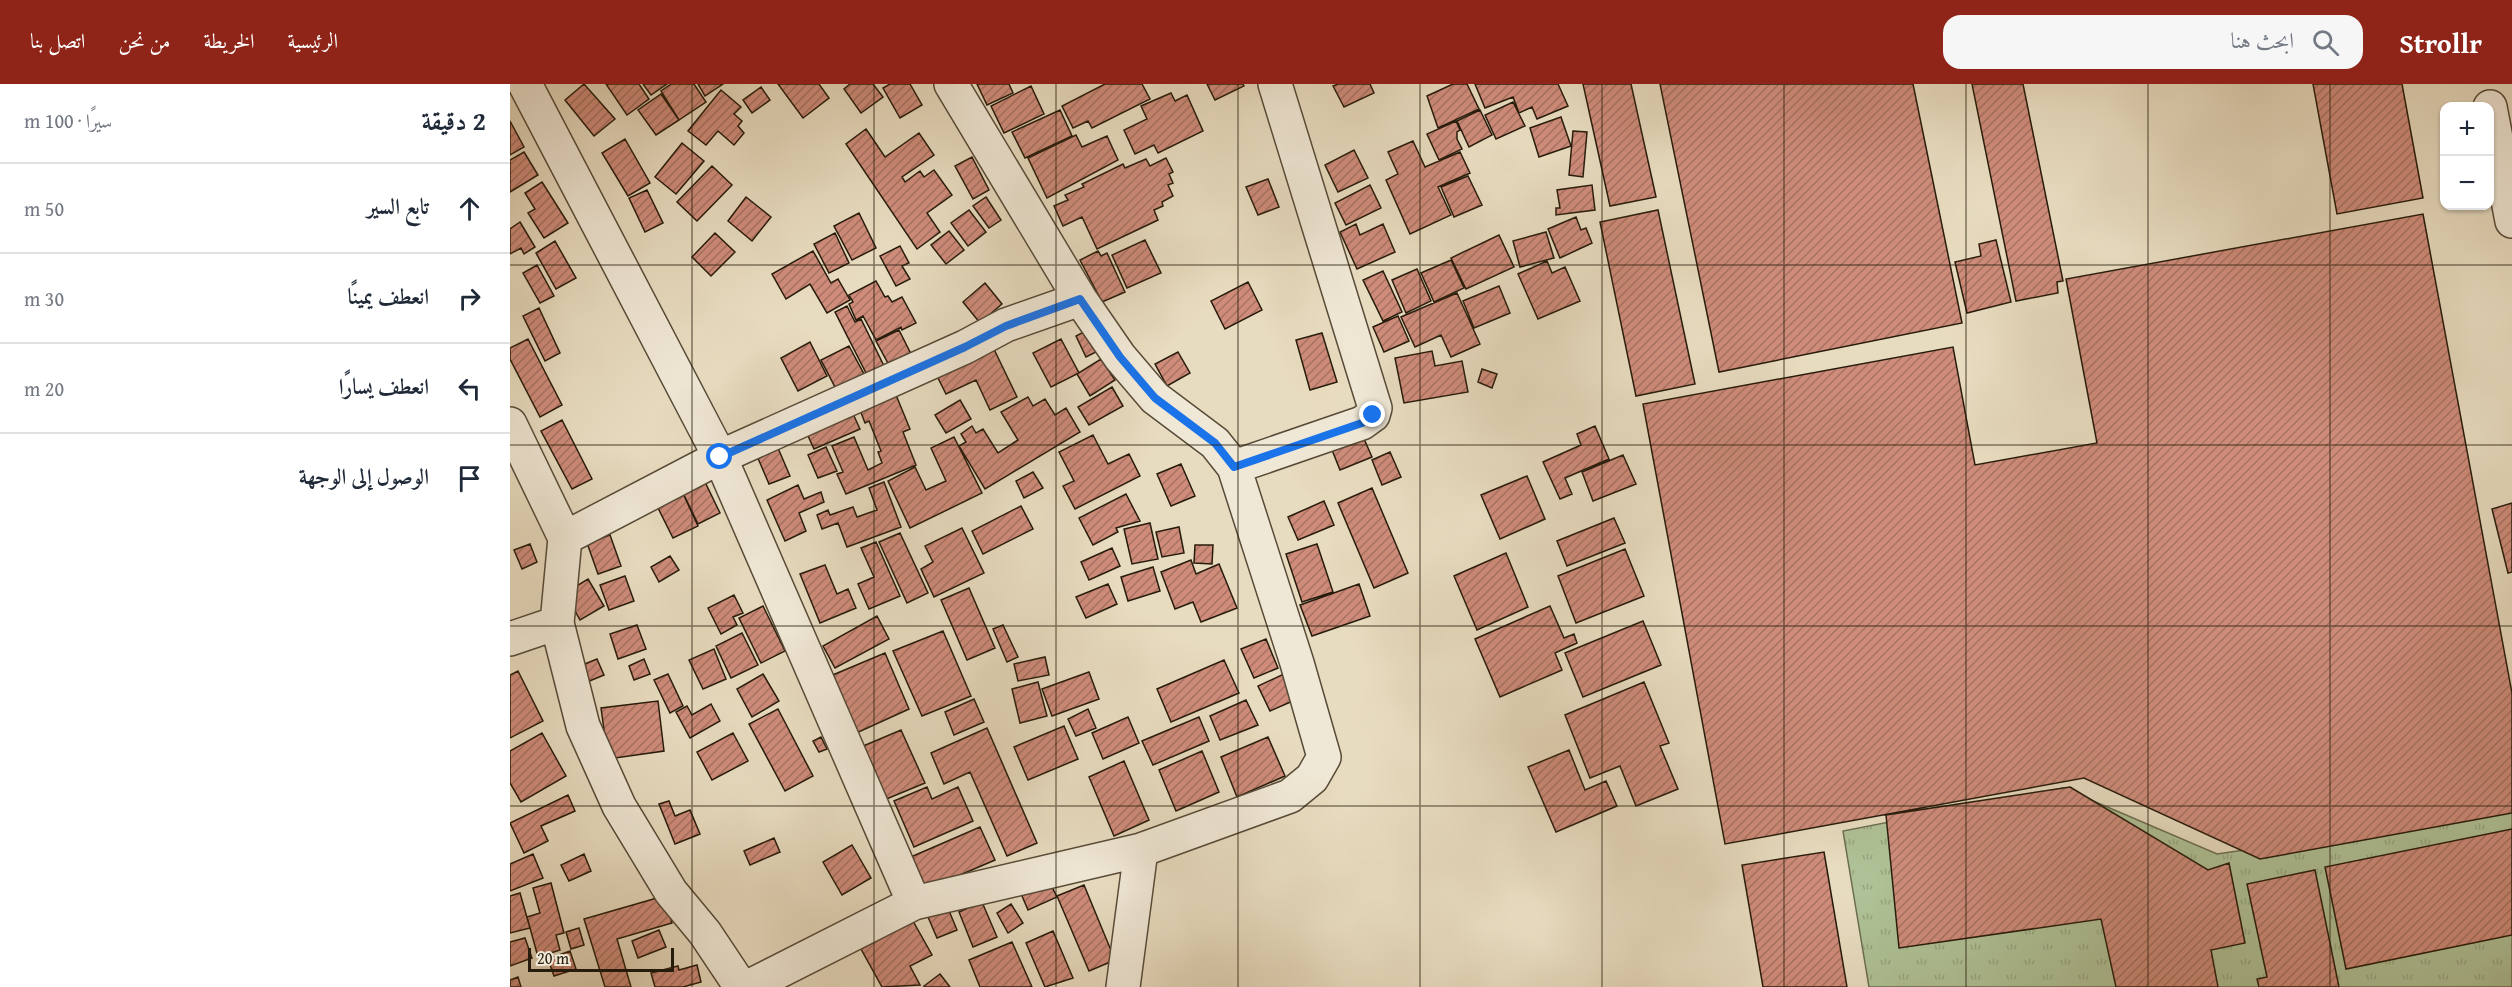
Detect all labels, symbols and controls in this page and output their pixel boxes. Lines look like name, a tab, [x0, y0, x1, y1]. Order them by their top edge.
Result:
search box	[1943, 15, 2363, 69]
text: Strollr	[2399, 22, 2482, 63]
text: ابحث هنا	[2231, 24, 2294, 56]
text: اتصل بنا	[30, 25, 85, 56]
text: من نحن	[118, 25, 171, 56]
text: الخريطة	[204, 25, 255, 56]
text: الرئيسية	[288, 25, 338, 56]
icon: search	[2309, 26, 2342, 59]
text: 2 دقيقة	[421, 101, 486, 140]
map controls	[2440, 102, 2494, 210]
button: +	[2440, 102, 2494, 156]
text: سيرًا · 100 m	[24, 106, 112, 135]
button: −	[2440, 156, 2494, 210]
text: تابع السير	[367, 190, 429, 222]
icon: ahead	[453, 192, 486, 225]
text: 50 m	[24, 194, 64, 223]
text: انعطف يمينًا	[348, 280, 429, 312]
icon: right	[453, 282, 486, 315]
text: 30 m	[24, 284, 64, 313]
text: انعطف يسارًا	[339, 370, 429, 402]
icon: left	[453, 372, 486, 405]
text: 20 m	[24, 374, 64, 403]
route end	[1359, 401, 1385, 427]
route start	[706, 443, 732, 469]
text: الوصول إلى الوجهة	[299, 460, 429, 492]
icon: arrive	[453, 462, 486, 495]
scale bar	[528, 945, 674, 972]
text: 20 m	[537, 946, 569, 970]

